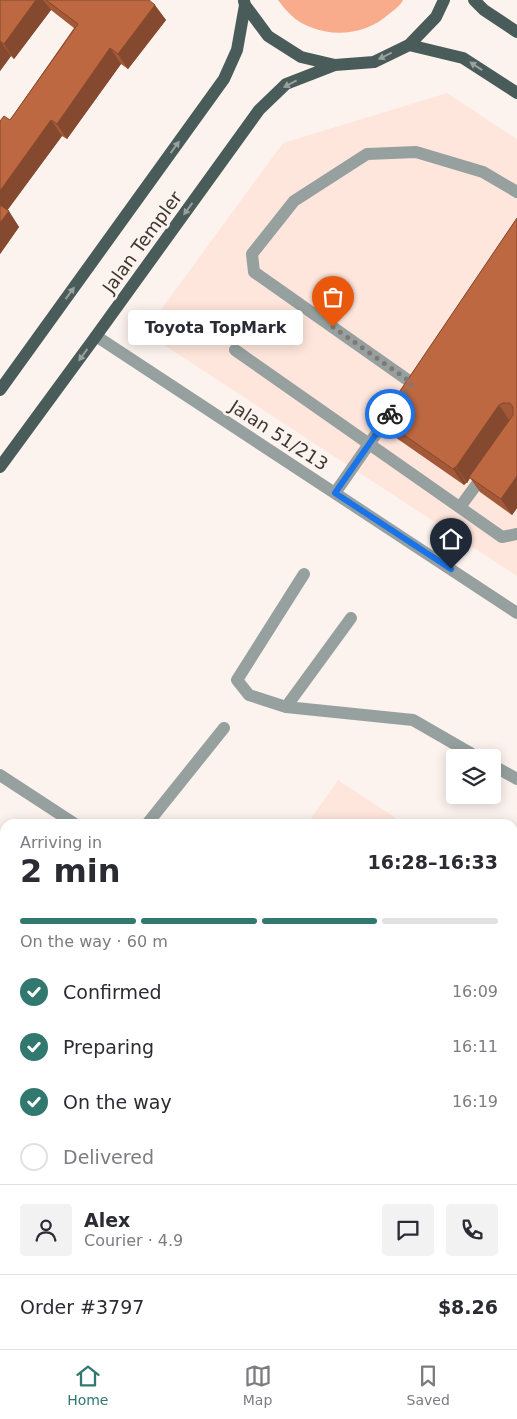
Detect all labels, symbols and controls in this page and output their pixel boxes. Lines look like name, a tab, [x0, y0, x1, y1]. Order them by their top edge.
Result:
one-way arrow	[378, 52, 392, 60]
one-way arrow	[469, 61, 483, 71]
one-way arrow	[283, 80, 297, 88]
one-way arrow	[170, 140, 180, 154]
street label: Jalan Templer	[97, 186, 186, 298]
one-way arrow	[183, 202, 193, 216]
pin	[312, 276, 354, 327]
icon: bag	[319, 283, 347, 311]
one-way arrow	[64, 287, 75, 300]
callout: Toyota TopMark	[128, 310, 303, 344]
text: Toyota TopMark	[145, 318, 286, 337]
one-way arrow	[77, 348, 88, 361]
courier	[365, 389, 415, 439]
street label: Jalan 51/213	[225, 395, 332, 475]
icon: bike	[376, 400, 404, 428]
pin	[430, 518, 472, 569]
icon: home	[437, 525, 465, 553]
map controls	[446, 749, 501, 804]
button: layers	[446, 749, 501, 804]
text: Arriving in	[20, 833, 102, 852]
text: 16:28–16:33	[368, 851, 498, 873]
text: 2 min	[20, 852, 121, 890]
text: On the way · 60 m	[20, 932, 168, 951]
icon: check	[20, 978, 48, 1006]
text: Confirmed	[63, 981, 162, 1003]
text: 16:09	[452, 982, 498, 1001]
icon: check	[20, 1033, 48, 1061]
text: Preparing	[63, 1036, 154, 1058]
text: 16:11	[452, 1037, 498, 1056]
icon: check	[20, 1088, 48, 1116]
text: On the way	[63, 1091, 172, 1113]
text: 16:19	[452, 1092, 498, 1111]
text: Delivered	[63, 1146, 154, 1168]
button: person	[20, 1204, 72, 1256]
button: chat	[382, 1204, 434, 1256]
button: phone	[446, 1204, 498, 1256]
text: Alex	[84, 1209, 130, 1231]
text: Courier · 4.9	[84, 1231, 183, 1250]
text: Order #3797	[20, 1296, 144, 1318]
text: $8.26	[438, 1296, 498, 1318]
tab: Home	[67, 1362, 108, 1408]
tab: Map	[243, 1362, 272, 1408]
tab: Saved	[407, 1362, 450, 1408]

